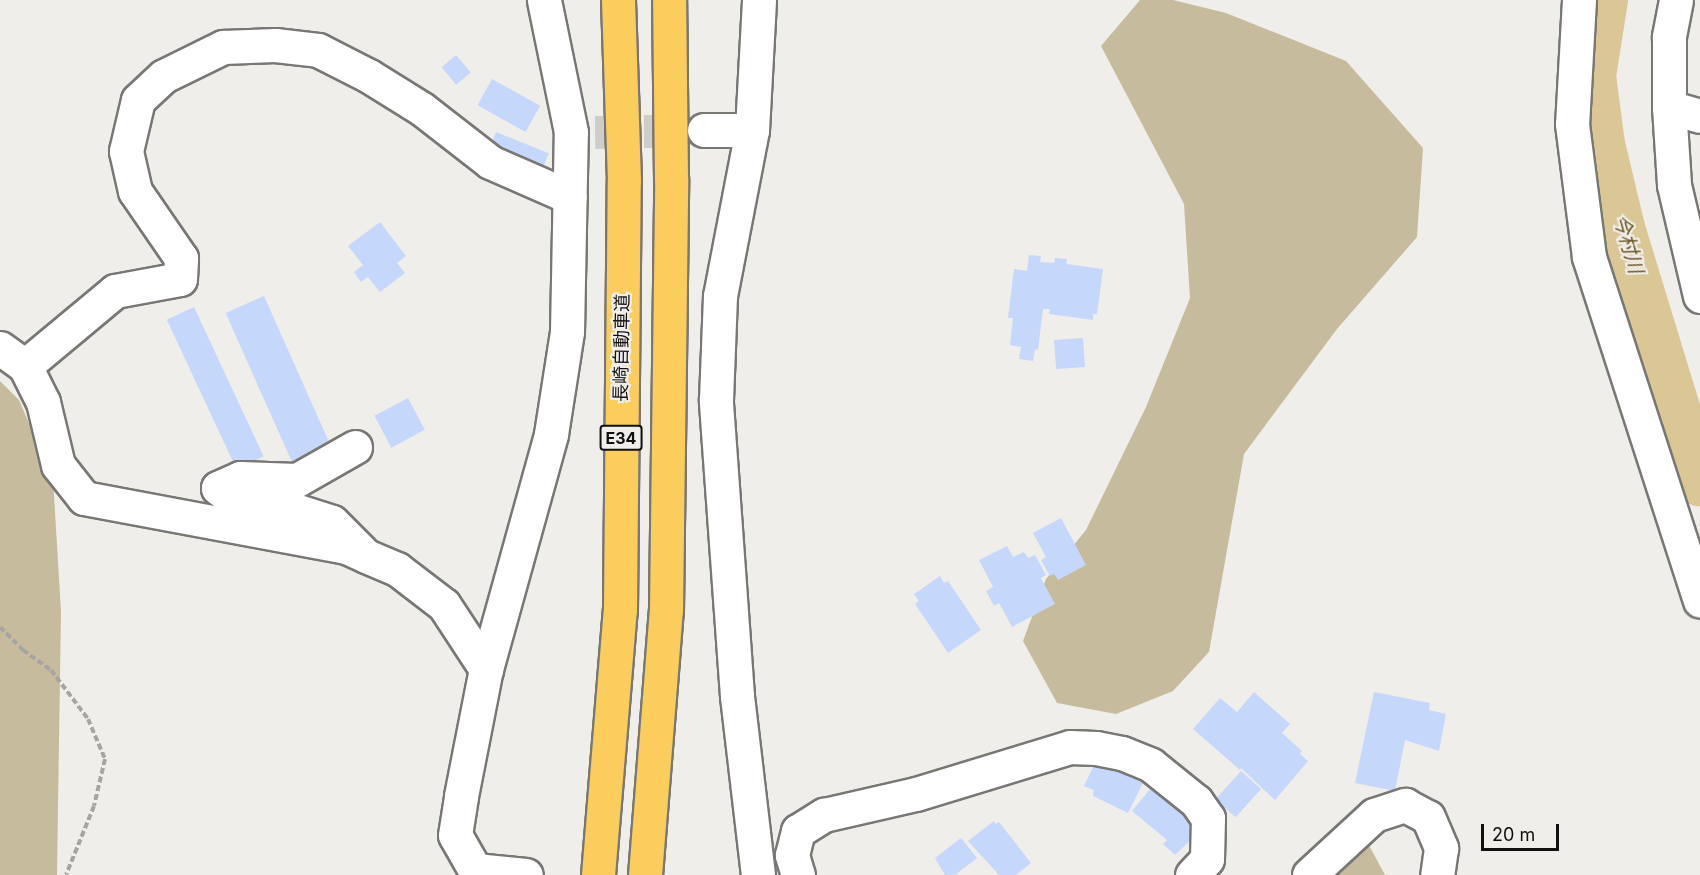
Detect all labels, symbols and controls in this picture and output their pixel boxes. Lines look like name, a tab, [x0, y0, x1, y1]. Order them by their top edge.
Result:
water label: 今村川	[1608, 212, 1648, 276]
street label: 長崎自動車道	[610, 294, 634, 402]
road number: E34	[598, 425, 644, 451]
scale bar	[1484, 812, 1562, 850]
text: 20 m	[1492, 824, 1535, 845]

